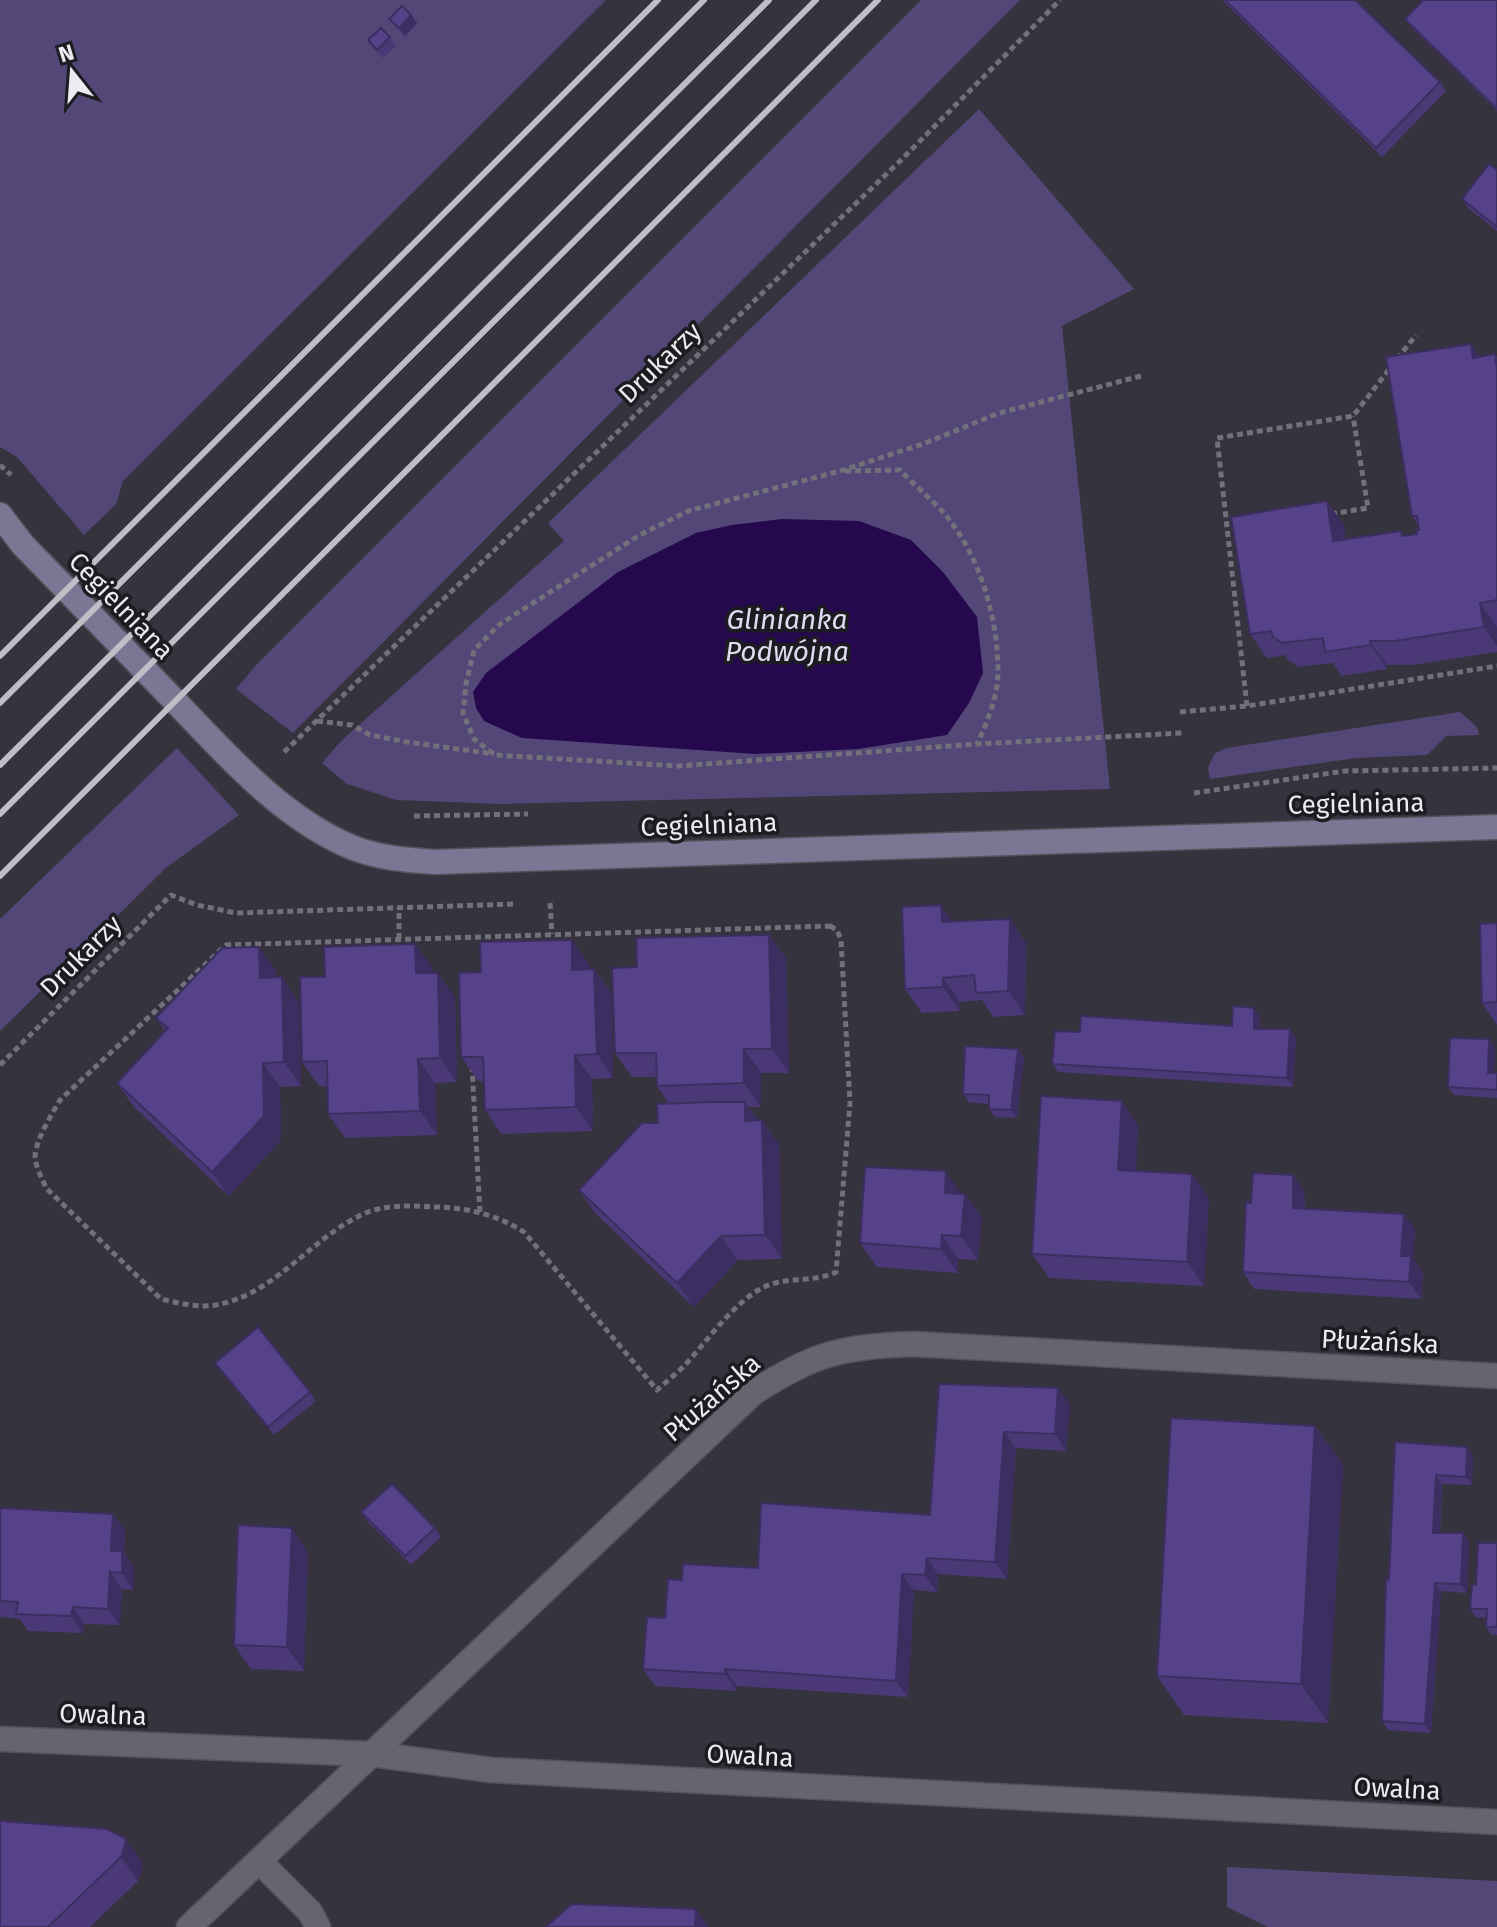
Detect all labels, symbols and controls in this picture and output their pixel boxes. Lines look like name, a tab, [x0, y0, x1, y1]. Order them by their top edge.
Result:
north arrow	[32, 32, 112, 112]
text: N	[55, 38, 77, 68]
street label: Drukarzy	[612, 316, 708, 410]
street label: Cegielniana	[62, 546, 180, 666]
water label: Glinianka Podwójna	[725, 603, 849, 668]
street label: Cegielniana	[1287, 787, 1425, 821]
street label: Cegielniana	[640, 807, 778, 843]
street label: Drukarzy	[34, 909, 128, 1003]
street label: Płużańska	[1320, 1323, 1440, 1361]
street label: Płużańska	[657, 1348, 767, 1448]
street label: Owalna	[59, 1698, 147, 1732]
street label: Owalna	[706, 1738, 794, 1774]
street label: Owalna	[1353, 1771, 1441, 1807]

